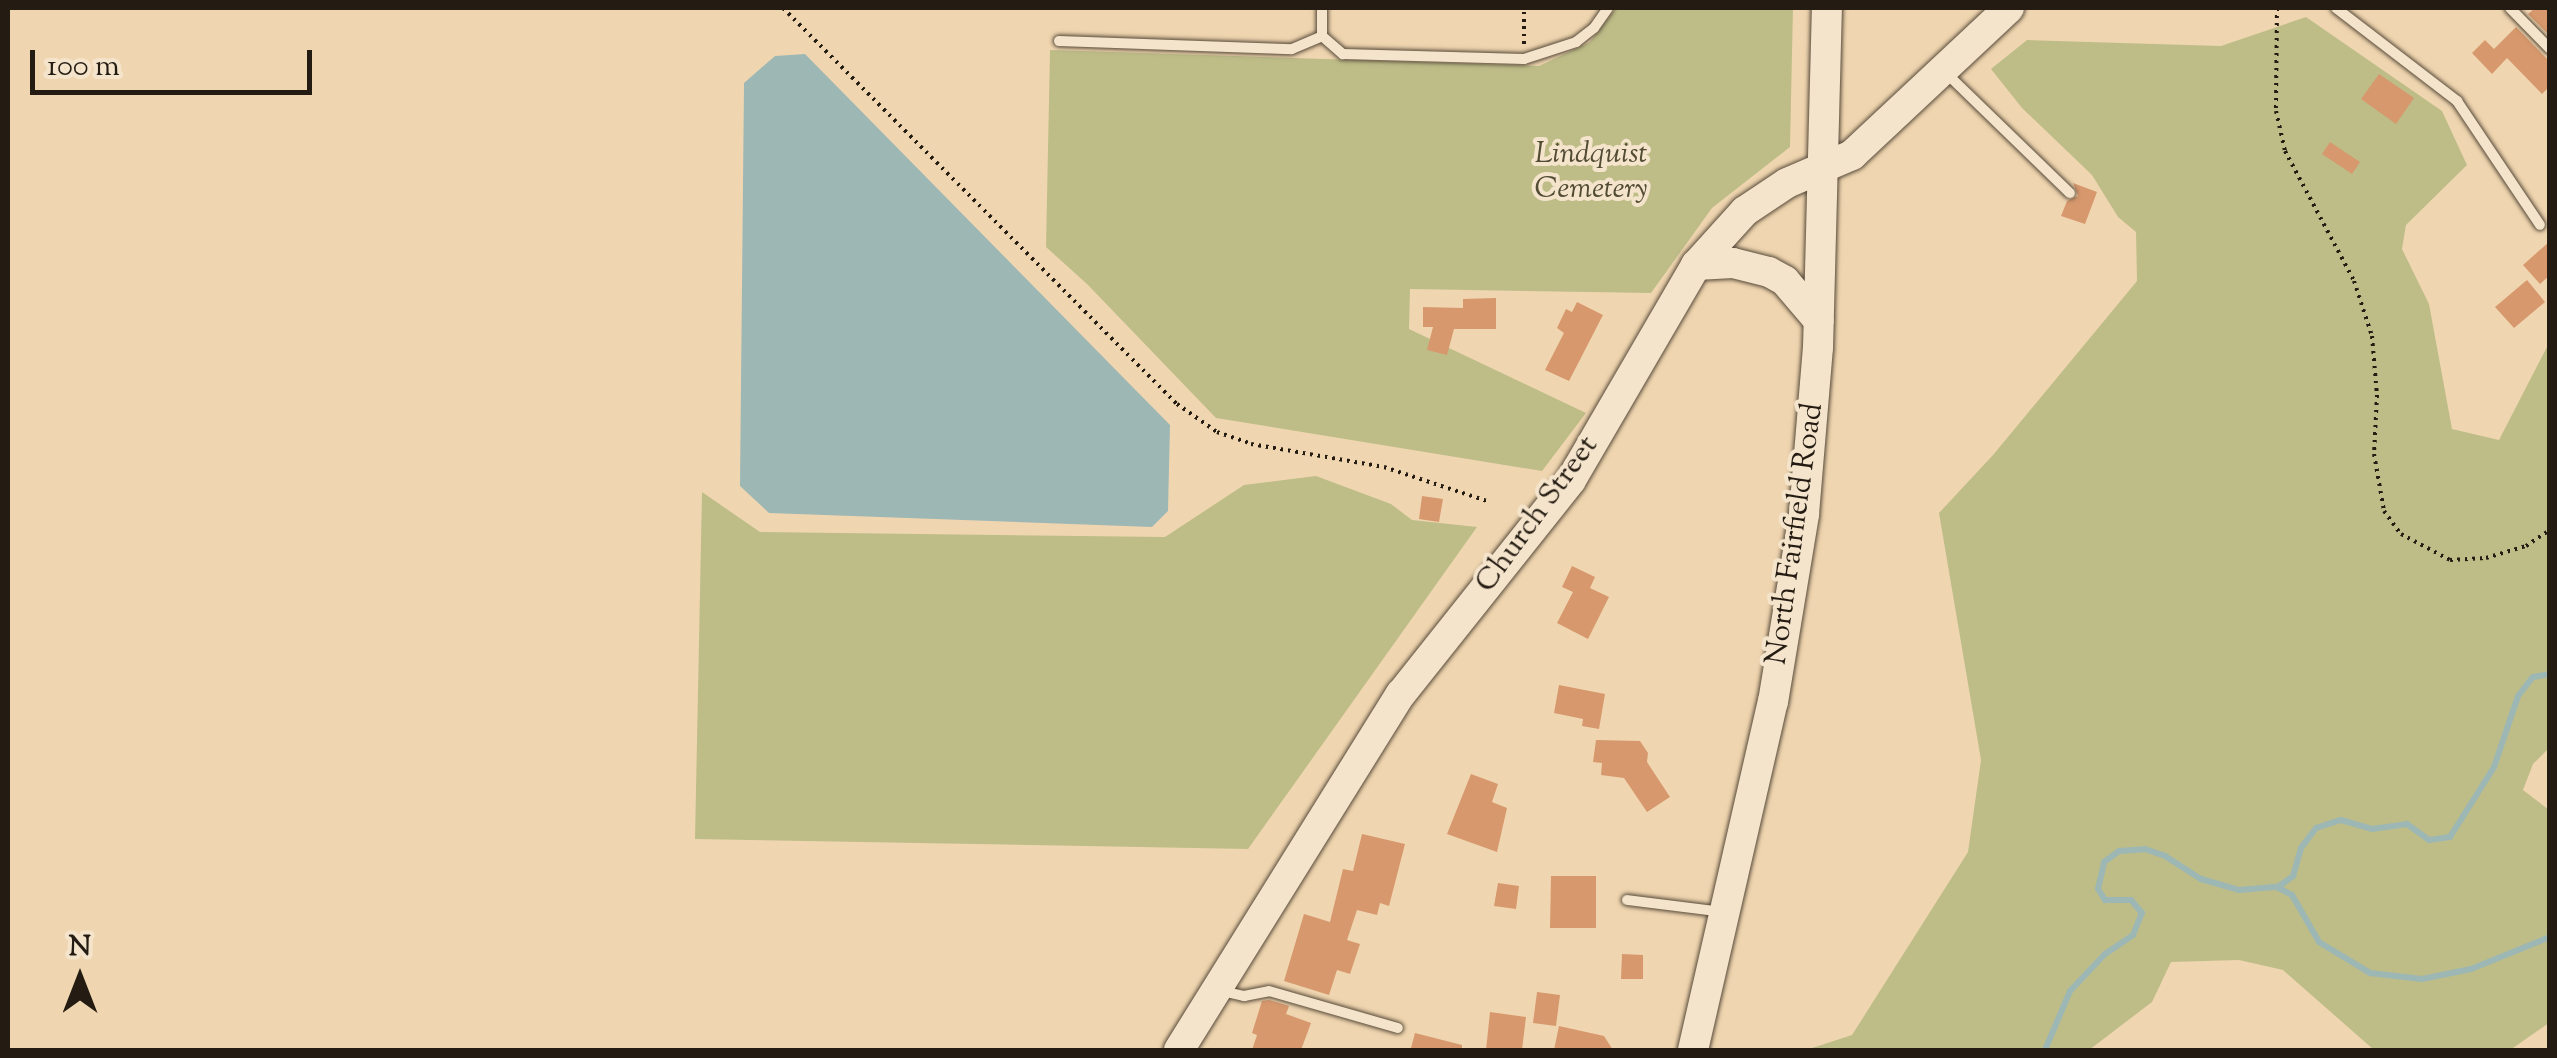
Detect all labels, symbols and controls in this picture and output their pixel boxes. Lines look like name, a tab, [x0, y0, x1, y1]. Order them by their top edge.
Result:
scale bar	[35, 30, 318, 92]
text: 100 m	[47, 46, 120, 89]
park label: Lindquist Cemetery	[1534, 137, 1648, 208]
street label: North Fairfield Road	[1760, 401, 1832, 667]
street label: Church Street	[1469, 430, 1607, 600]
north arrow	[30, 928, 130, 1028]
text: N	[69, 928, 91, 968]

